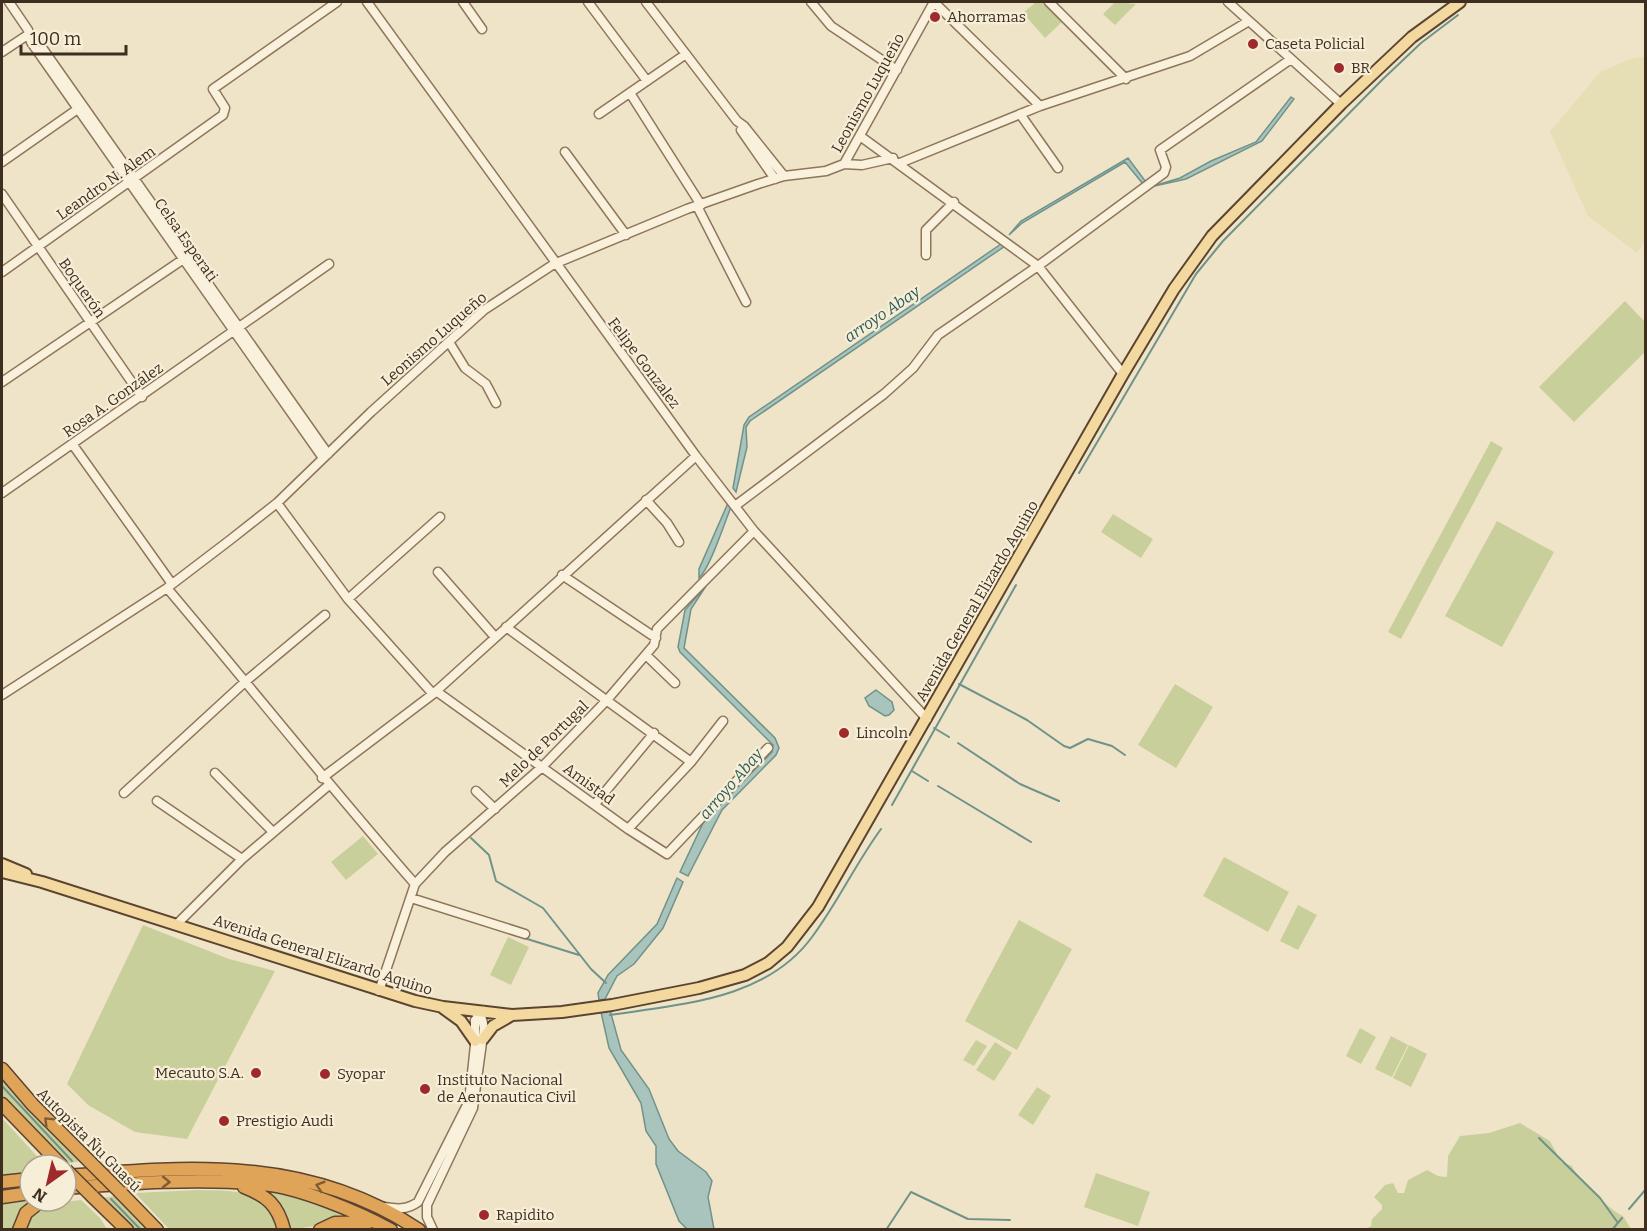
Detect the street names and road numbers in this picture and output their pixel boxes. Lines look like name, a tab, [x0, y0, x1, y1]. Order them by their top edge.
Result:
street label: Leonismo Luqueño	[828, 30, 908, 156]
street label: Leandro N. Alem	[53, 142, 159, 224]
street label: Celsa Esperati	[151, 195, 222, 286]
street label: Boquerón	[55, 255, 109, 322]
street label: Leonismo Luqueño	[378, 288, 490, 390]
street label: Felipe Gonzalez	[604, 314, 684, 412]
street label: Rosa A. González	[60, 359, 166, 441]
street label: Avenida General Elizardo Aquino	[912, 497, 1042, 705]
street label: Melo de Portugal	[496, 697, 592, 791]
street label: Amistad	[560, 759, 618, 809]
street label: Avenida General Elizardo Aquino	[211, 911, 435, 999]
street label: Autopista Ñu Guasú	[33, 1084, 145, 1196]

